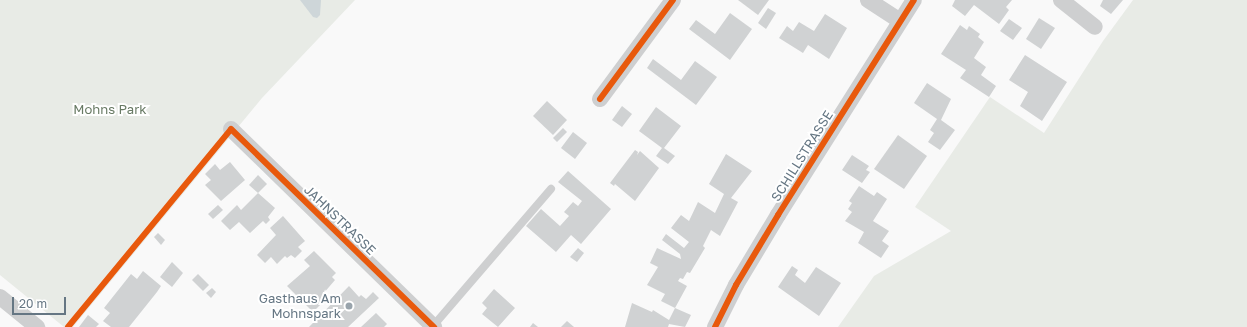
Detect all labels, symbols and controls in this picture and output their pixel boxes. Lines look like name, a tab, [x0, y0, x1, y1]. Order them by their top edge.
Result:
park label: Mohns Park	[73, 101, 147, 117]
street label: SCHILLSTRASSE	[768, 108, 836, 204]
street label: JAHNSTRASSE	[301, 182, 379, 258]
scale bar	[14, 289, 68, 315]
place label: Gasthaus Am Mohnspark	[259, 291, 341, 322]
text: 20 m	[19, 296, 47, 311]
marker: Gasthaus Am Mohnspark	[344, 301, 354, 311]

